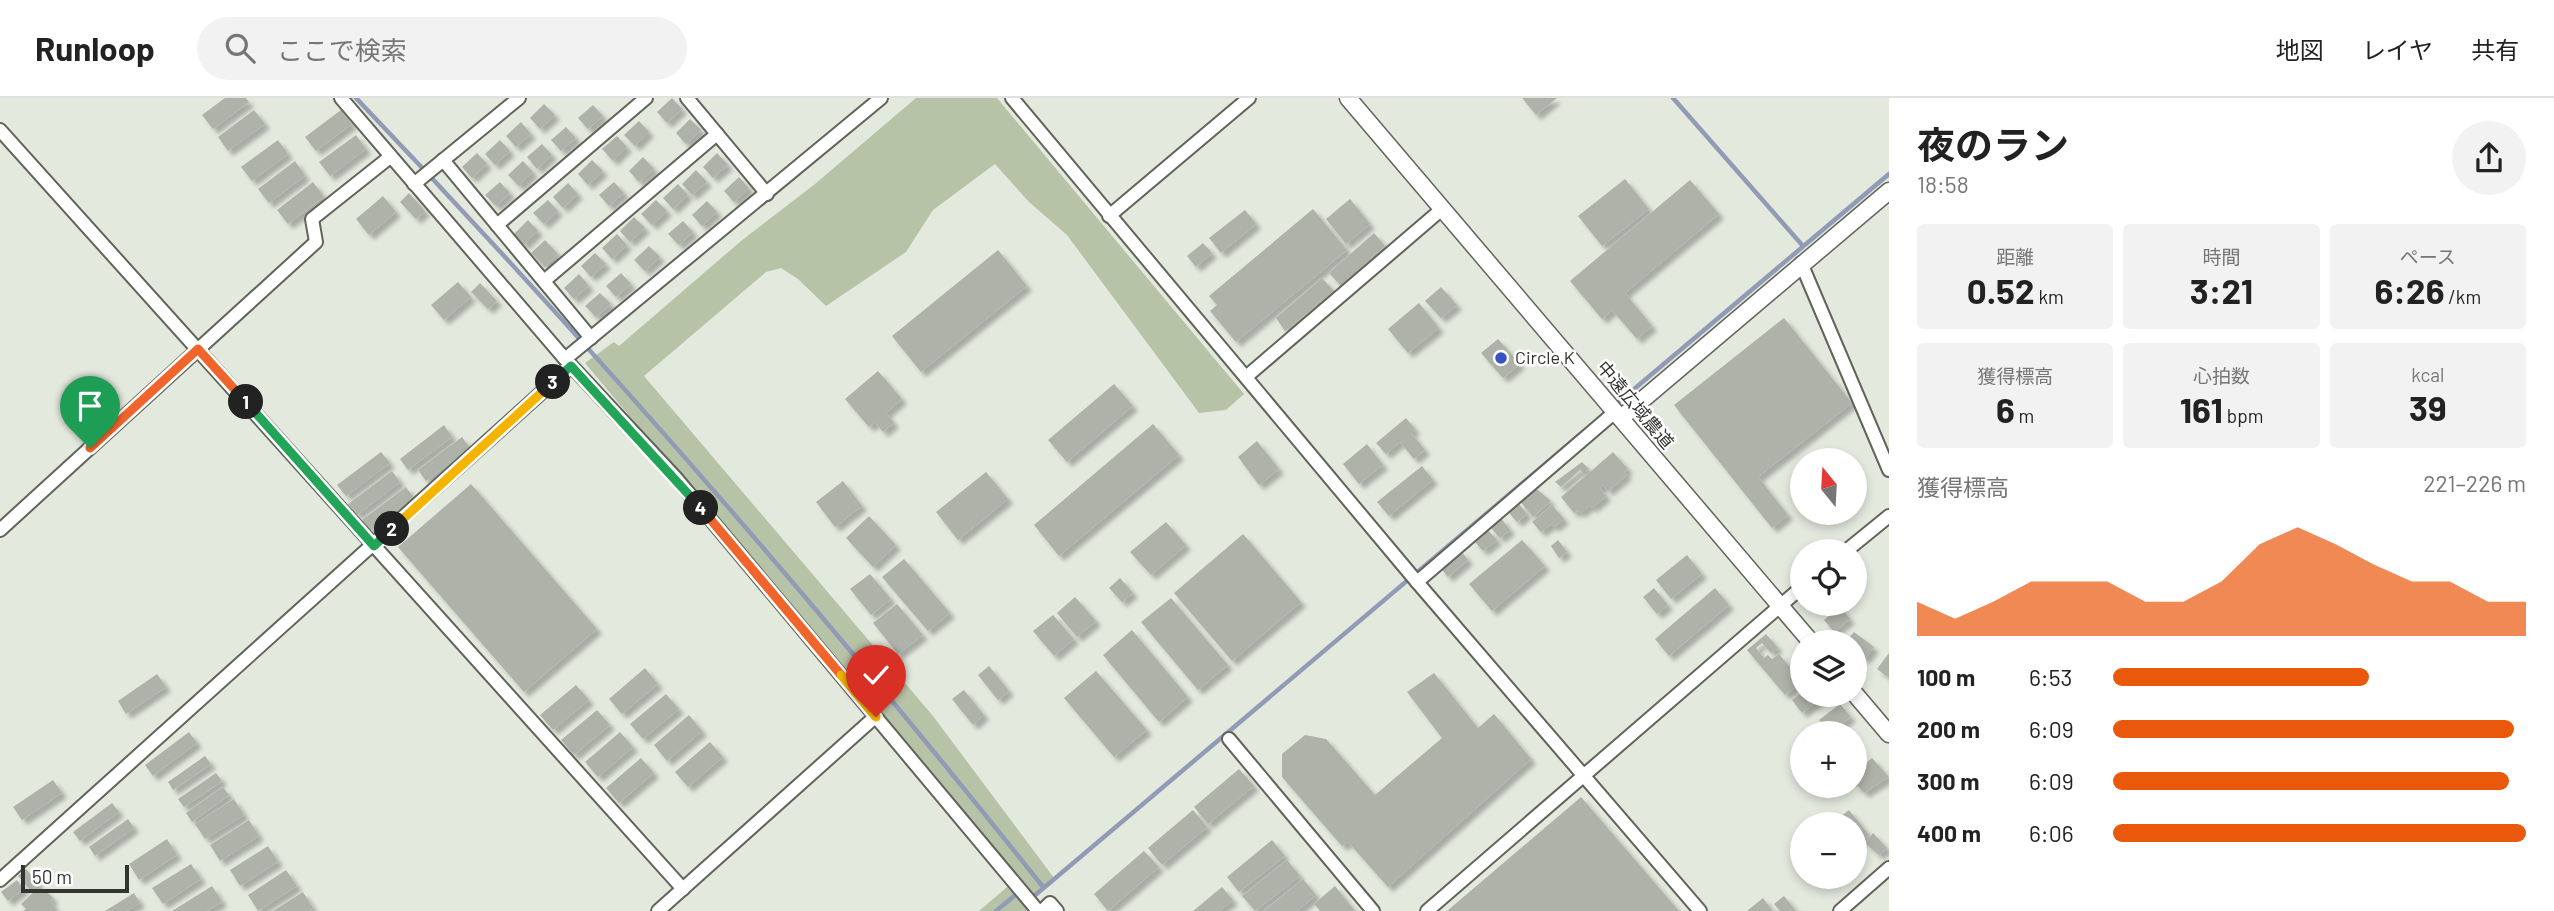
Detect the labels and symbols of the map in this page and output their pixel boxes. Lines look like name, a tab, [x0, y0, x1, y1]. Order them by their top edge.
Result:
place label: Circle K	[1515, 346, 1575, 368]
marker: Circle K	[1493, 350, 1509, 366]
street label: 中遠広域農道	[1593, 356, 1679, 453]
pin: 3	[536, 364, 570, 400]
pin	[60, 376, 120, 448]
pin: 1	[229, 384, 264, 420]
north arrow	[1790, 448, 1867, 525]
pin: 4	[684, 490, 718, 526]
pin: 2	[374, 512, 410, 546]
pin	[846, 645, 906, 717]
scale bar	[21, 862, 130, 894]

